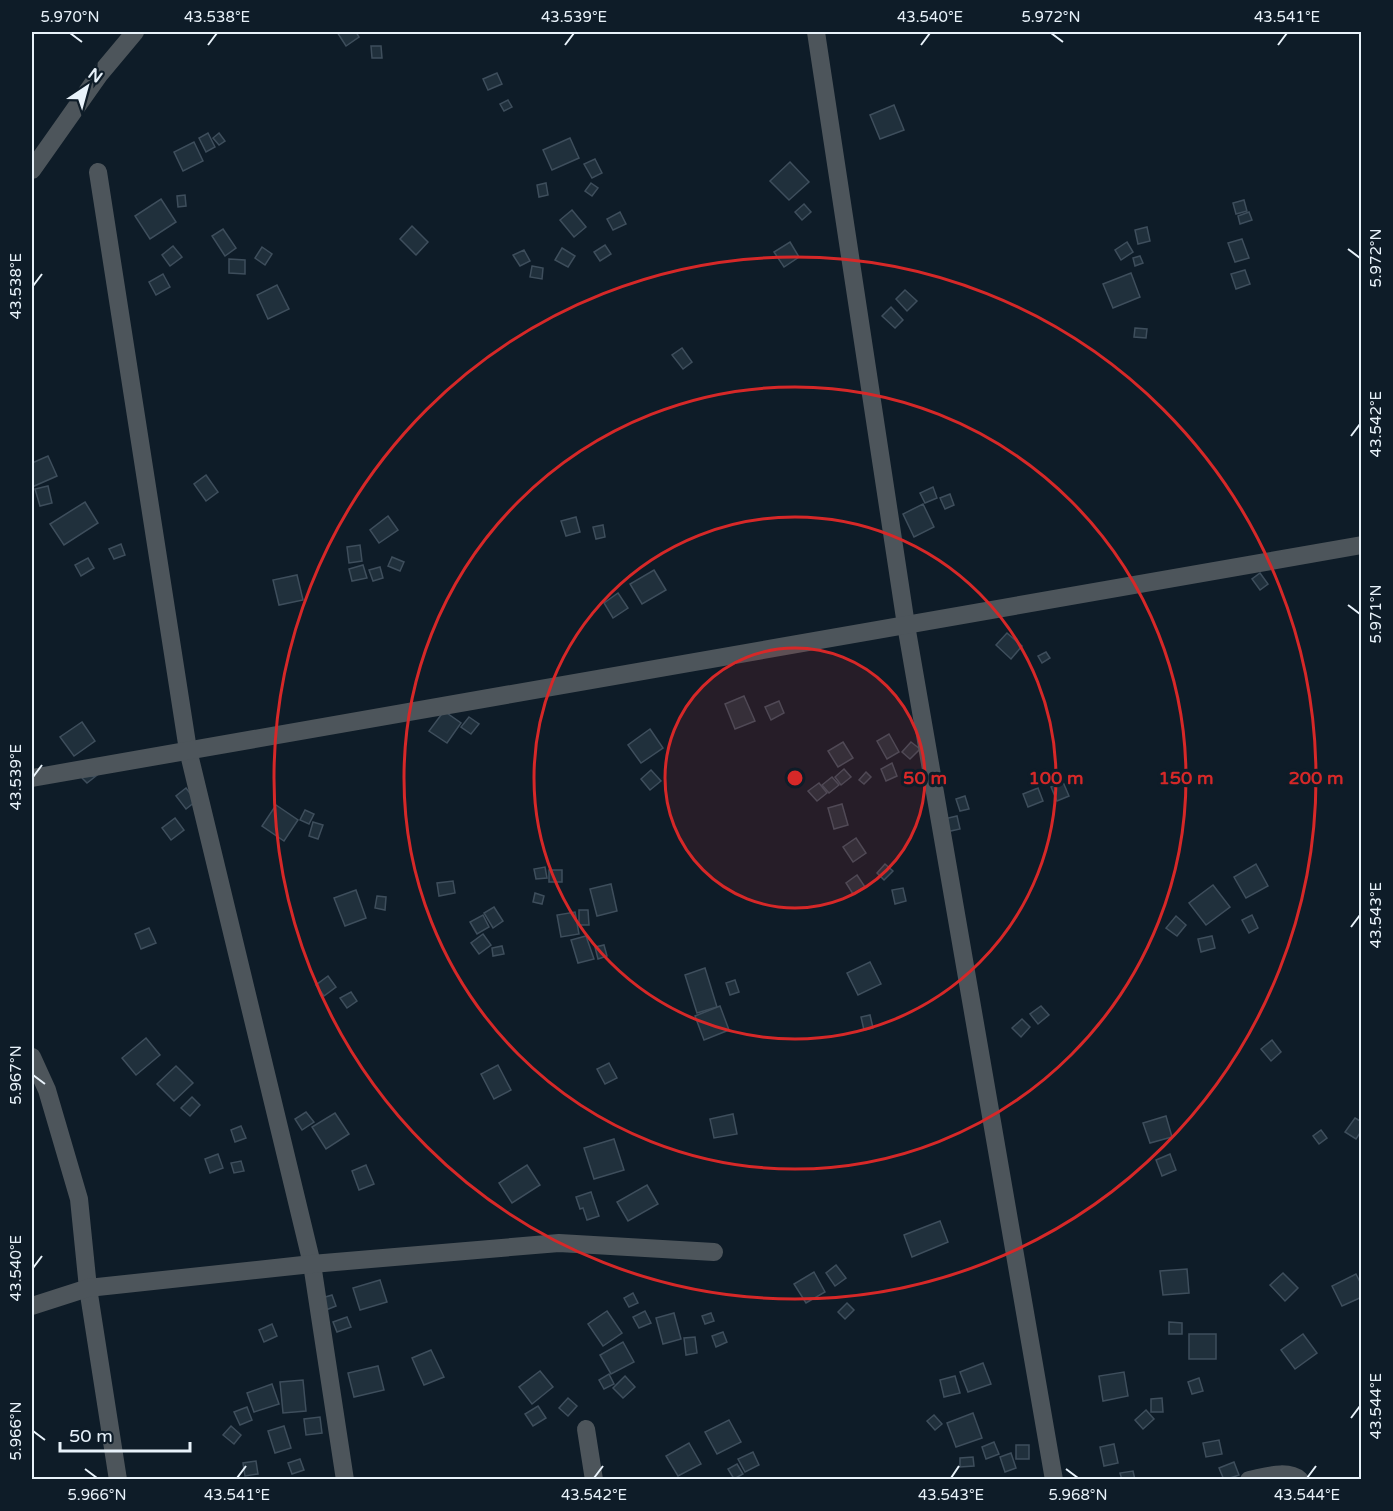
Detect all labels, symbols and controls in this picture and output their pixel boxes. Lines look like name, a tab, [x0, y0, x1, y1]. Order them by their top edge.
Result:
text: 5.970°N	[40, 8, 100, 26]
text: 43.538°E	[184, 8, 250, 26]
text: 43.539°E	[541, 8, 607, 26]
text: 43.540°E	[897, 8, 963, 26]
text: 5.972°N	[1021, 8, 1081, 26]
text: 43.541°E	[1254, 8, 1320, 26]
north arrow	[57, 57, 117, 117]
text: N	[84, 64, 106, 88]
text: 5.972°N	[1367, 228, 1385, 288]
text: 43.538°E	[7, 253, 25, 319]
text: 43.542°E	[1367, 391, 1385, 457]
text: 5.971°N	[1367, 584, 1385, 644]
text: 43.539°E	[7, 744, 25, 810]
text: 50 m	[903, 767, 947, 789]
text: 100 m	[1028, 767, 1084, 789]
text: 150 m	[1158, 767, 1214, 789]
text: 200 m	[1288, 767, 1344, 789]
centre of rings	[785, 768, 805, 788]
text: 43.543°E	[1367, 882, 1385, 948]
text: 5.967°N	[7, 1045, 25, 1105]
text: 43.540°E	[7, 1235, 25, 1301]
text: 43.544°E	[1367, 1373, 1385, 1439]
text: 5.966°N	[7, 1402, 25, 1461]
scale bar	[60, 1415, 190, 1453]
text: 50 m	[69, 1425, 113, 1447]
text: 5.966°N	[68, 1486, 127, 1504]
text: 43.541°E	[204, 1486, 270, 1504]
text: 43.542°E	[561, 1486, 627, 1504]
text: 43.543°E	[918, 1486, 984, 1504]
text: 5.968°N	[1048, 1486, 1108, 1504]
text: 43.544°E	[1274, 1486, 1340, 1504]

